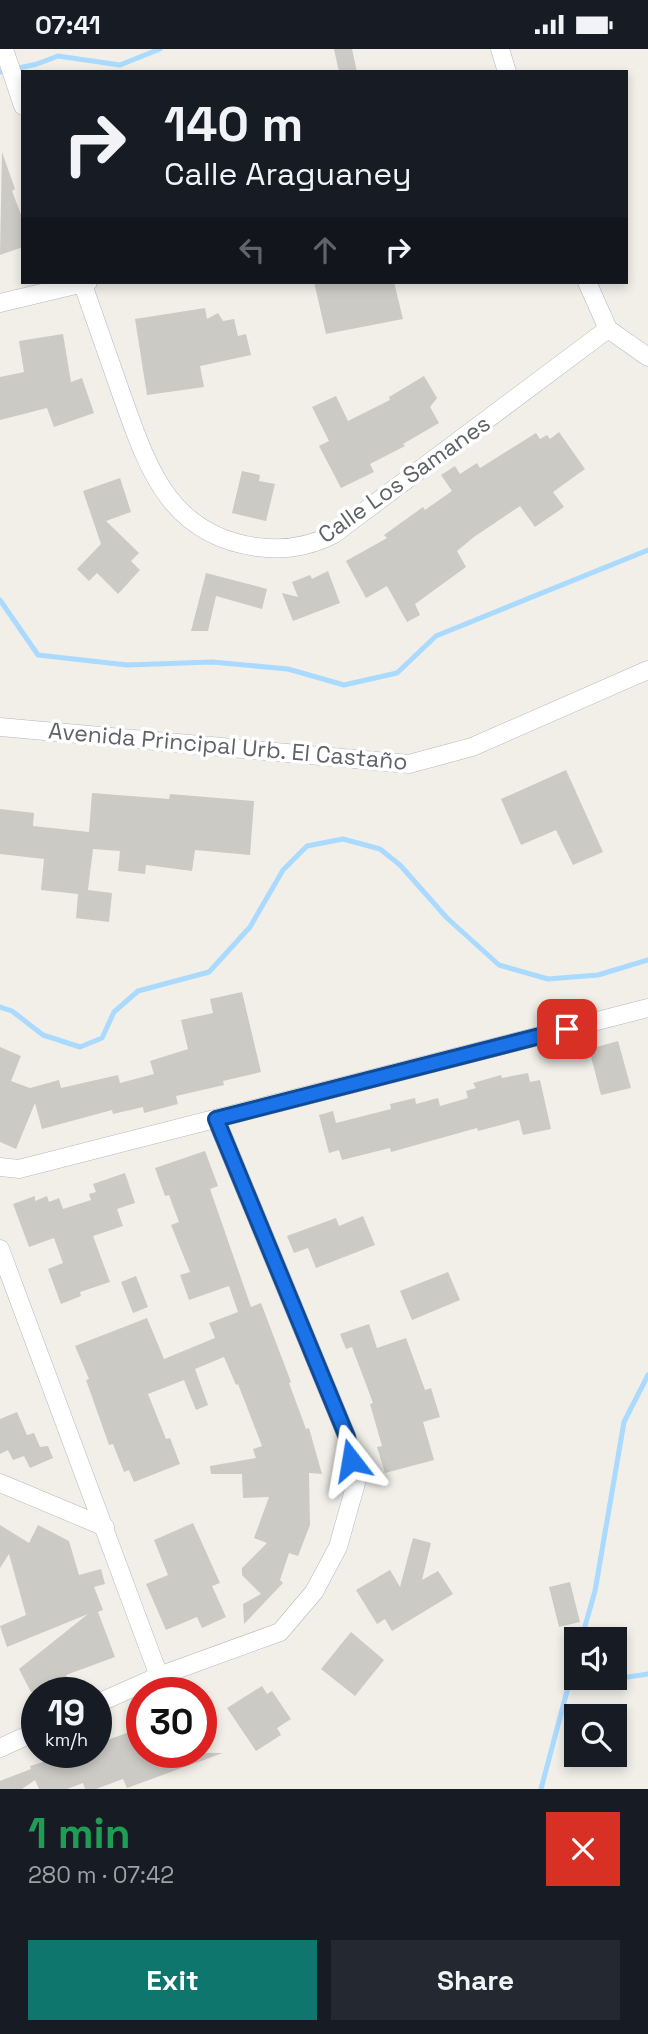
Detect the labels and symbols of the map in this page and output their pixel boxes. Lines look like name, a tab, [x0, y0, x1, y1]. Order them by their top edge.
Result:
street label: Calle Los Samanes	[312, 408, 496, 550]
street label: Avenida Principal Urb. El Castaño	[47, 715, 409, 777]
pin	[537, 999, 597, 1059]
position arrow	[314, 1423, 388, 1497]
speed limit sign: 30	[126, 1677, 217, 1768]

